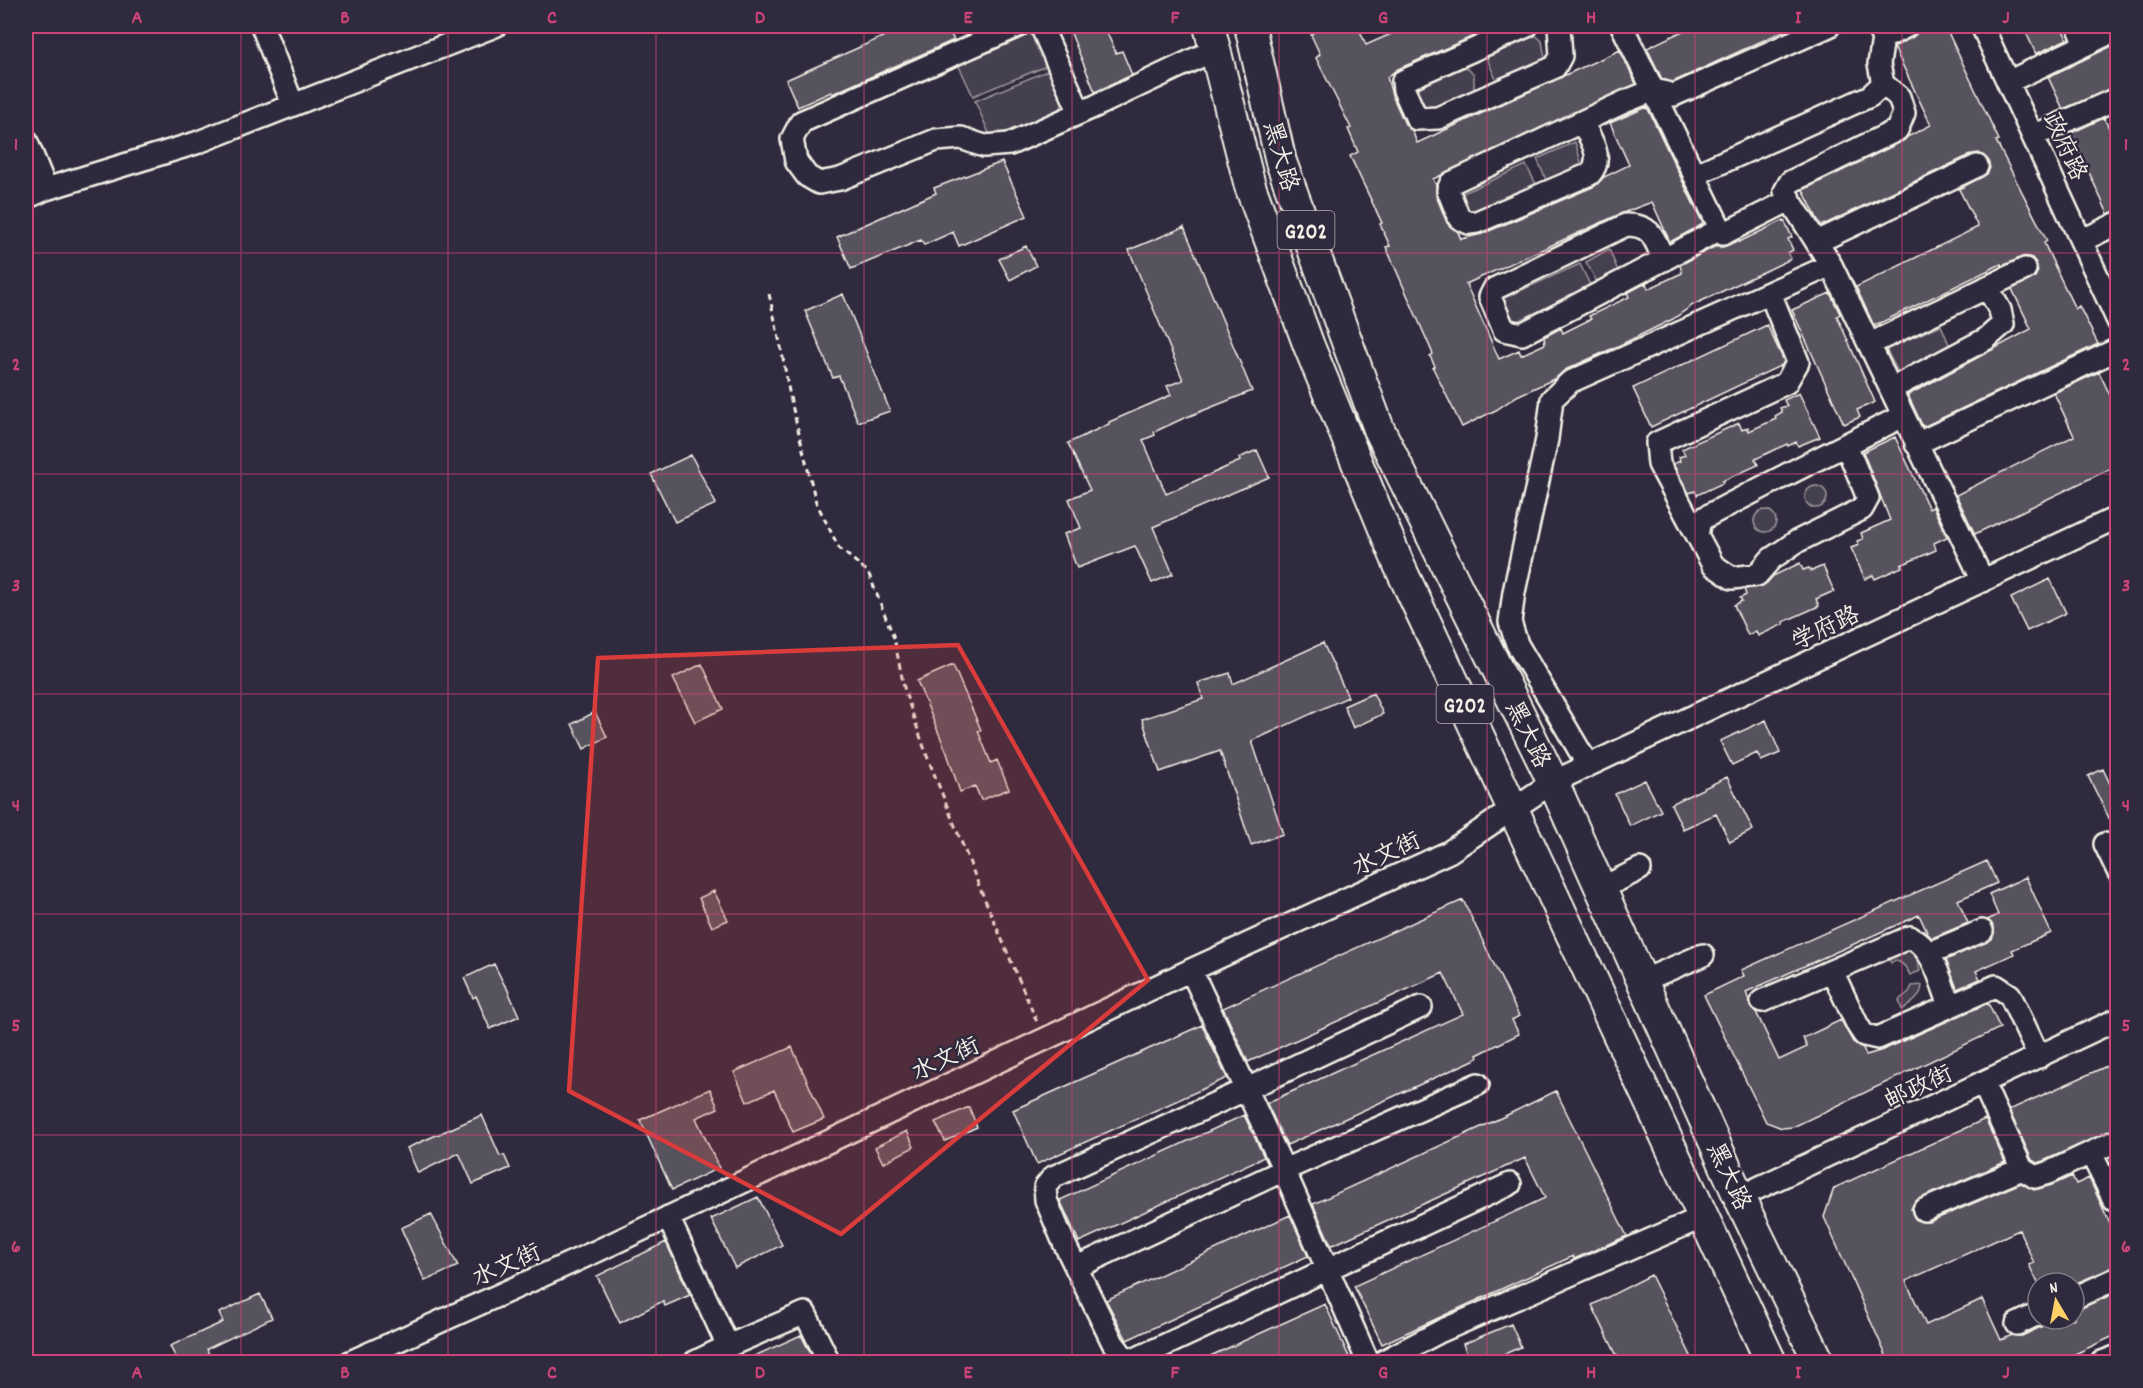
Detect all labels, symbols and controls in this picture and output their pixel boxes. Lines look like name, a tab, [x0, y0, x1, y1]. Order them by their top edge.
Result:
text: A	[132, 5, 143, 33]
text: B	[340, 5, 350, 33]
text: C	[547, 5, 557, 33]
text: D	[755, 5, 766, 33]
text: E	[963, 5, 973, 33]
text: F	[1171, 5, 1181, 33]
text: G	[1378, 5, 1388, 33]
text: H	[1586, 5, 1596, 33]
text: I	[1795, 5, 1802, 33]
text: J	[2002, 5, 2010, 33]
street label: 政府路	[2033, 107, 2094, 187]
street label: 黑大路	[1253, 118, 1305, 196]
text: 1	[14, 132, 18, 160]
text: 1	[2124, 132, 2128, 160]
road number: G202	[1278, 211, 1334, 249]
text: 2	[12, 352, 20, 380]
text: 2	[2122, 352, 2130, 380]
text: 3	[12, 573, 20, 601]
text: 3	[2122, 573, 2130, 601]
street label: 学府路	[1786, 599, 1866, 660]
road number: G202	[1436, 685, 1494, 723]
street label: 黑大路	[1495, 696, 1557, 775]
text: 4	[12, 793, 20, 821]
text: 4	[2122, 793, 2130, 821]
street label: 水文街	[1347, 825, 1427, 886]
text: 5	[11, 1013, 21, 1041]
text: 5	[2121, 1013, 2131, 1041]
street label: 水文街	[906, 1030, 986, 1091]
street label: 邮政街	[1879, 1058, 1959, 1119]
street label: 黑大路	[1697, 1137, 1758, 1217]
text: 6	[11, 1234, 21, 1262]
text: 6	[2121, 1234, 2131, 1262]
street label: 水文街	[467, 1237, 547, 1297]
north arrow	[2026, 1271, 2086, 1331]
text: N	[2048, 1277, 2060, 1301]
text: A	[132, 1360, 143, 1388]
text: B	[340, 1360, 350, 1388]
text: C	[547, 1360, 557, 1388]
text: D	[755, 1360, 766, 1388]
text: E	[963, 1360, 973, 1388]
text: F	[1171, 1360, 1181, 1388]
text: G	[1378, 1360, 1388, 1388]
text: H	[1586, 1360, 1596, 1388]
text: I	[1795, 1360, 1802, 1388]
text: J	[2002, 1360, 2010, 1388]

